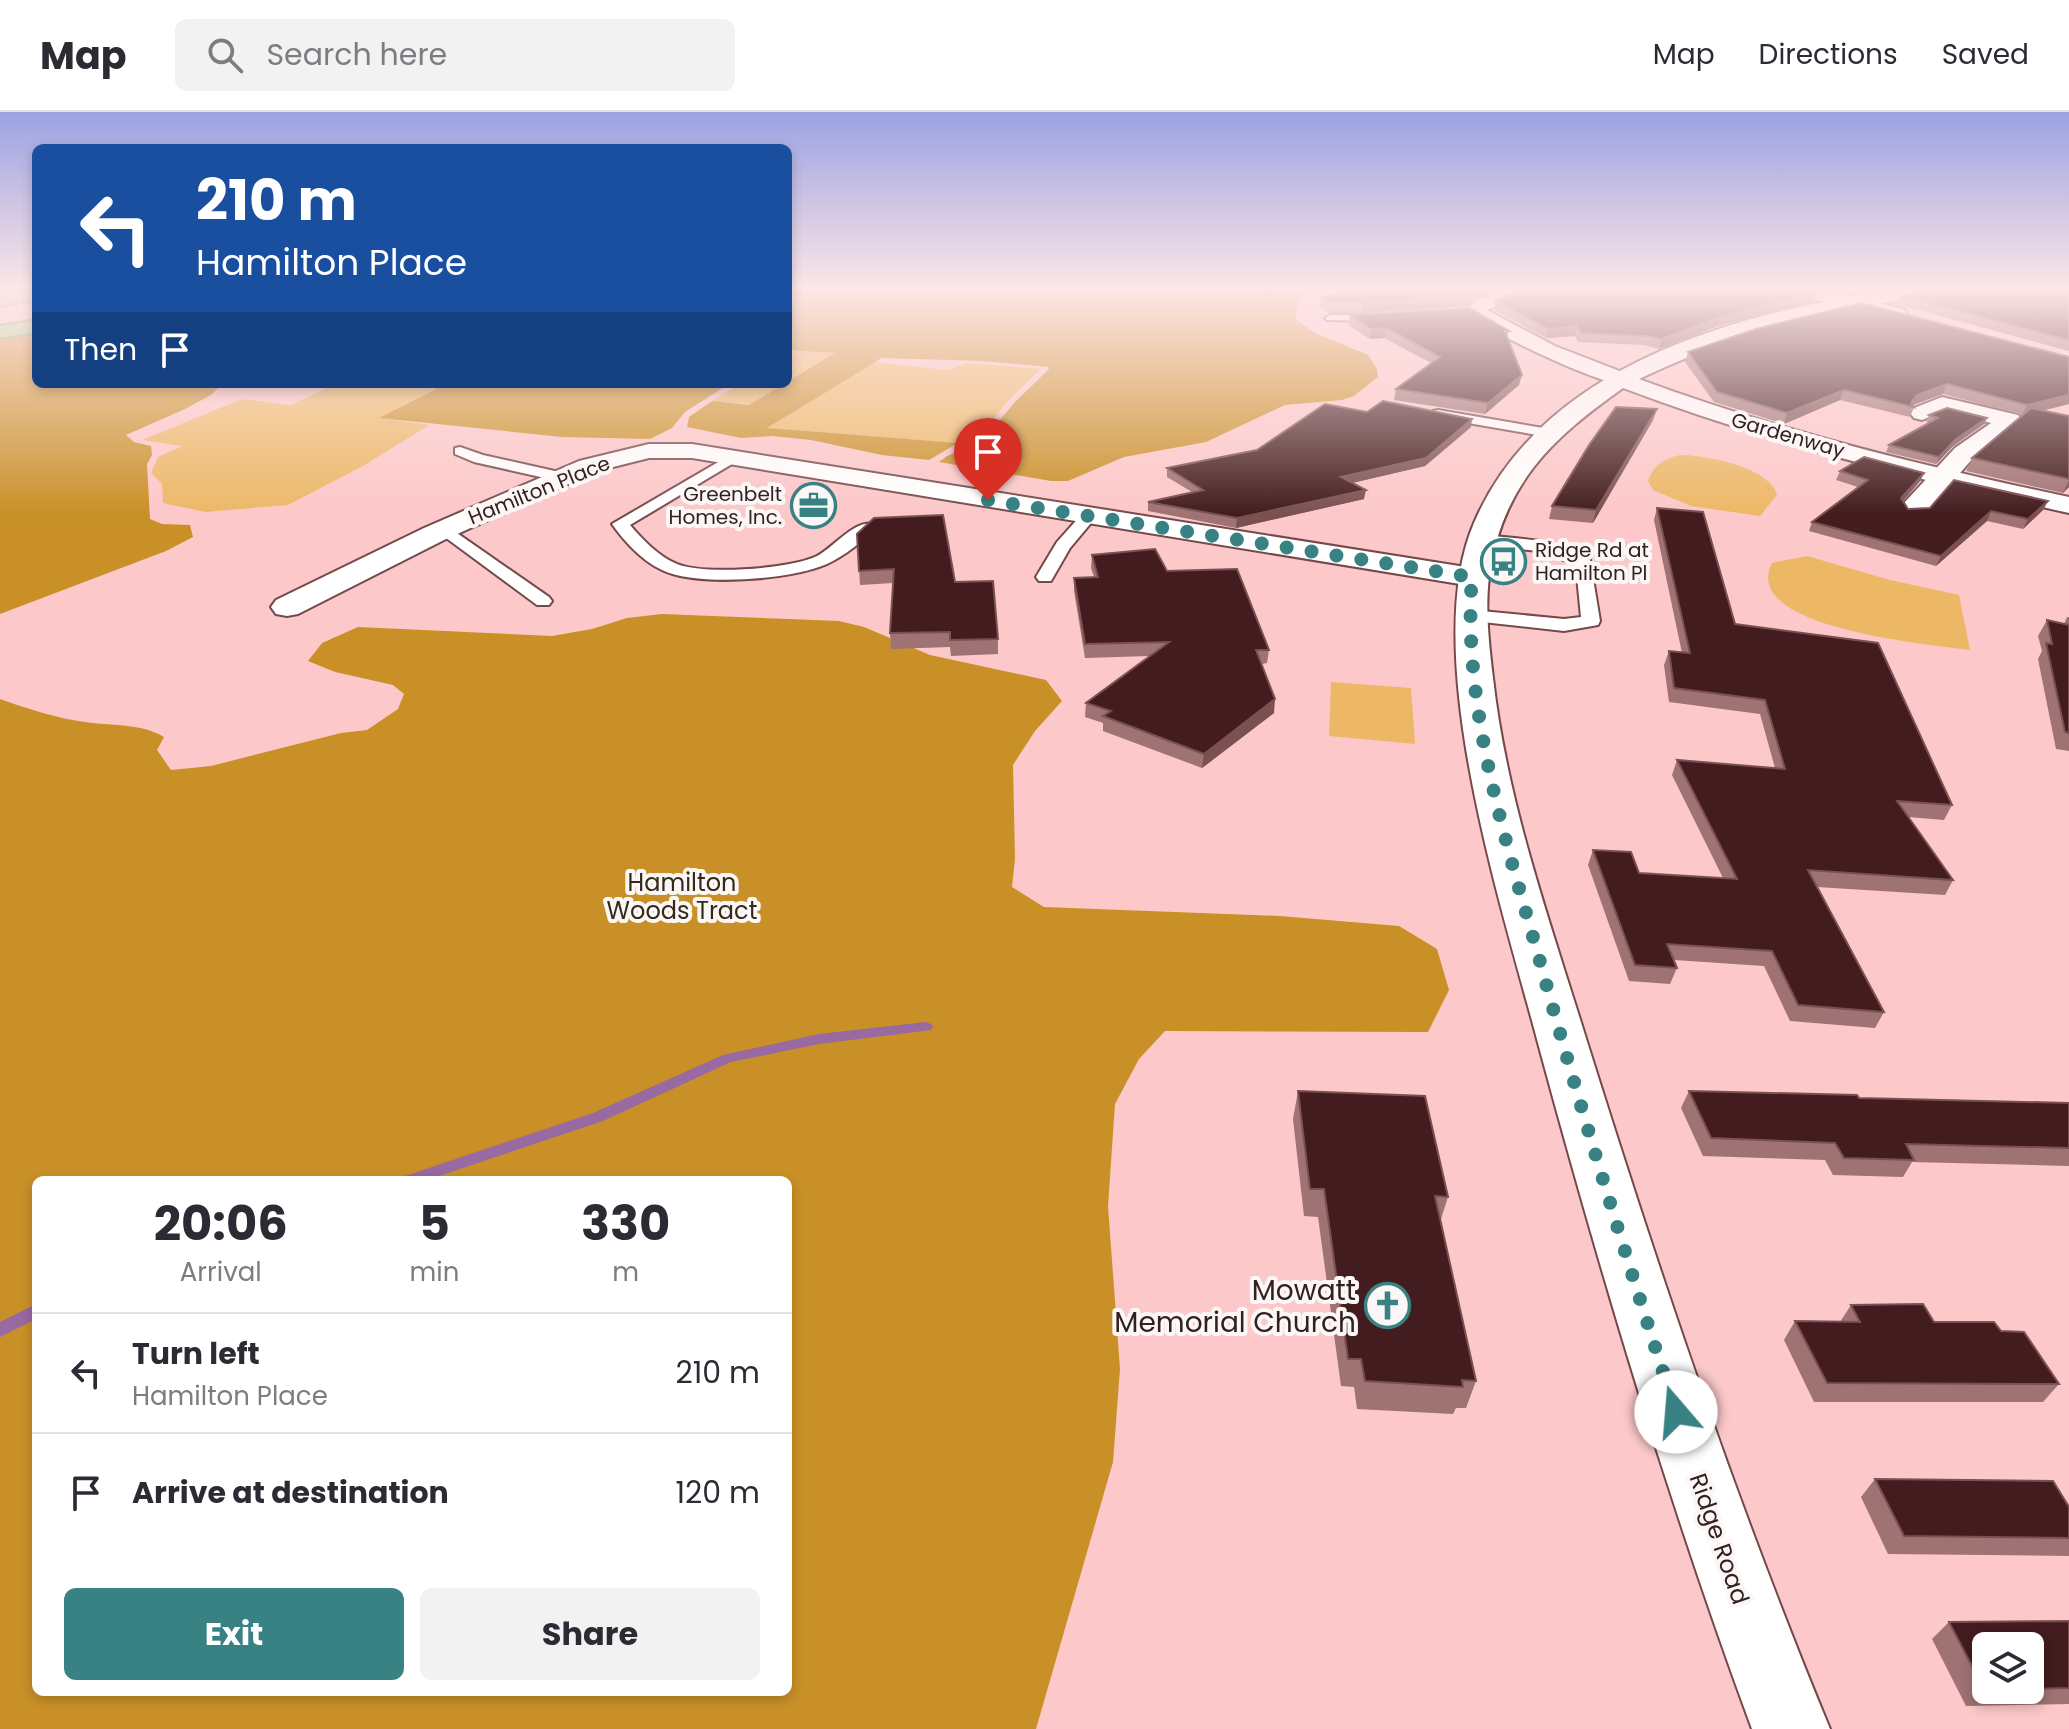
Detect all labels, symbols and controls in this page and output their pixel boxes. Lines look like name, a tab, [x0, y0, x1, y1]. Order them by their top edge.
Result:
search box	[175, 19, 735, 91]
text: Map	[40, 29, 127, 82]
icon: search	[203, 33, 247, 77]
text: Search here	[267, 33, 447, 76]
text: Map	[1653, 35, 1715, 74]
text: Directions	[1759, 35, 1898, 74]
text: Saved	[1942, 35, 2029, 74]
text: 210 m	[196, 161, 357, 240]
icon: left	[64, 176, 168, 280]
text: Hamilton Place	[196, 237, 467, 288]
text: Then	[64, 328, 137, 371]
icon: arrive	[153, 328, 197, 372]
street label: Gardenway	[1728, 405, 1848, 465]
pin	[954, 418, 1022, 500]
icon: arrive	[966, 430, 1010, 474]
street label: Hamilton Place	[464, 449, 614, 531]
place label: Greenbelt Homes, Inc.	[669, 480, 782, 531]
office icon: Greenbelt Homes, Inc.	[789, 481, 837, 529]
place label: Ridge Rd at Hamilton Pl	[1535, 536, 1649, 587]
bus stop icon: Ridge Rd at Hamilton Pl	[1480, 538, 1528, 586]
park label: Hamilton Woods Tract	[607, 866, 757, 927]
text: 20:06	[154, 1190, 288, 1257]
text: 5	[419, 1190, 450, 1257]
text: 330	[581, 1190, 670, 1257]
text: Arrival	[180, 1254, 262, 1290]
text: min	[410, 1254, 459, 1290]
text: m	[612, 1254, 639, 1290]
place label: Mowatt Memorial Church	[1114, 1271, 1356, 1342]
church icon: Mowatt Memorial Church	[1363, 1282, 1411, 1330]
text: Turn left	[132, 1332, 260, 1375]
icon: left	[64, 1351, 108, 1395]
text: 210 m	[675, 1351, 760, 1394]
position arrow	[1634, 1370, 1718, 1454]
text: Hamilton Place	[132, 1378, 328, 1414]
street label: Ridge Road	[1682, 1469, 1757, 1609]
icon: arrive	[64, 1471, 108, 1515]
text: Arrive at destination	[132, 1471, 449, 1514]
text: 120 m	[675, 1471, 760, 1514]
button: Exit	[64, 1588, 404, 1680]
button: Share	[420, 1588, 760, 1680]
map controls	[1972, 1632, 2044, 1704]
button: layers	[1972, 1632, 2044, 1704]

